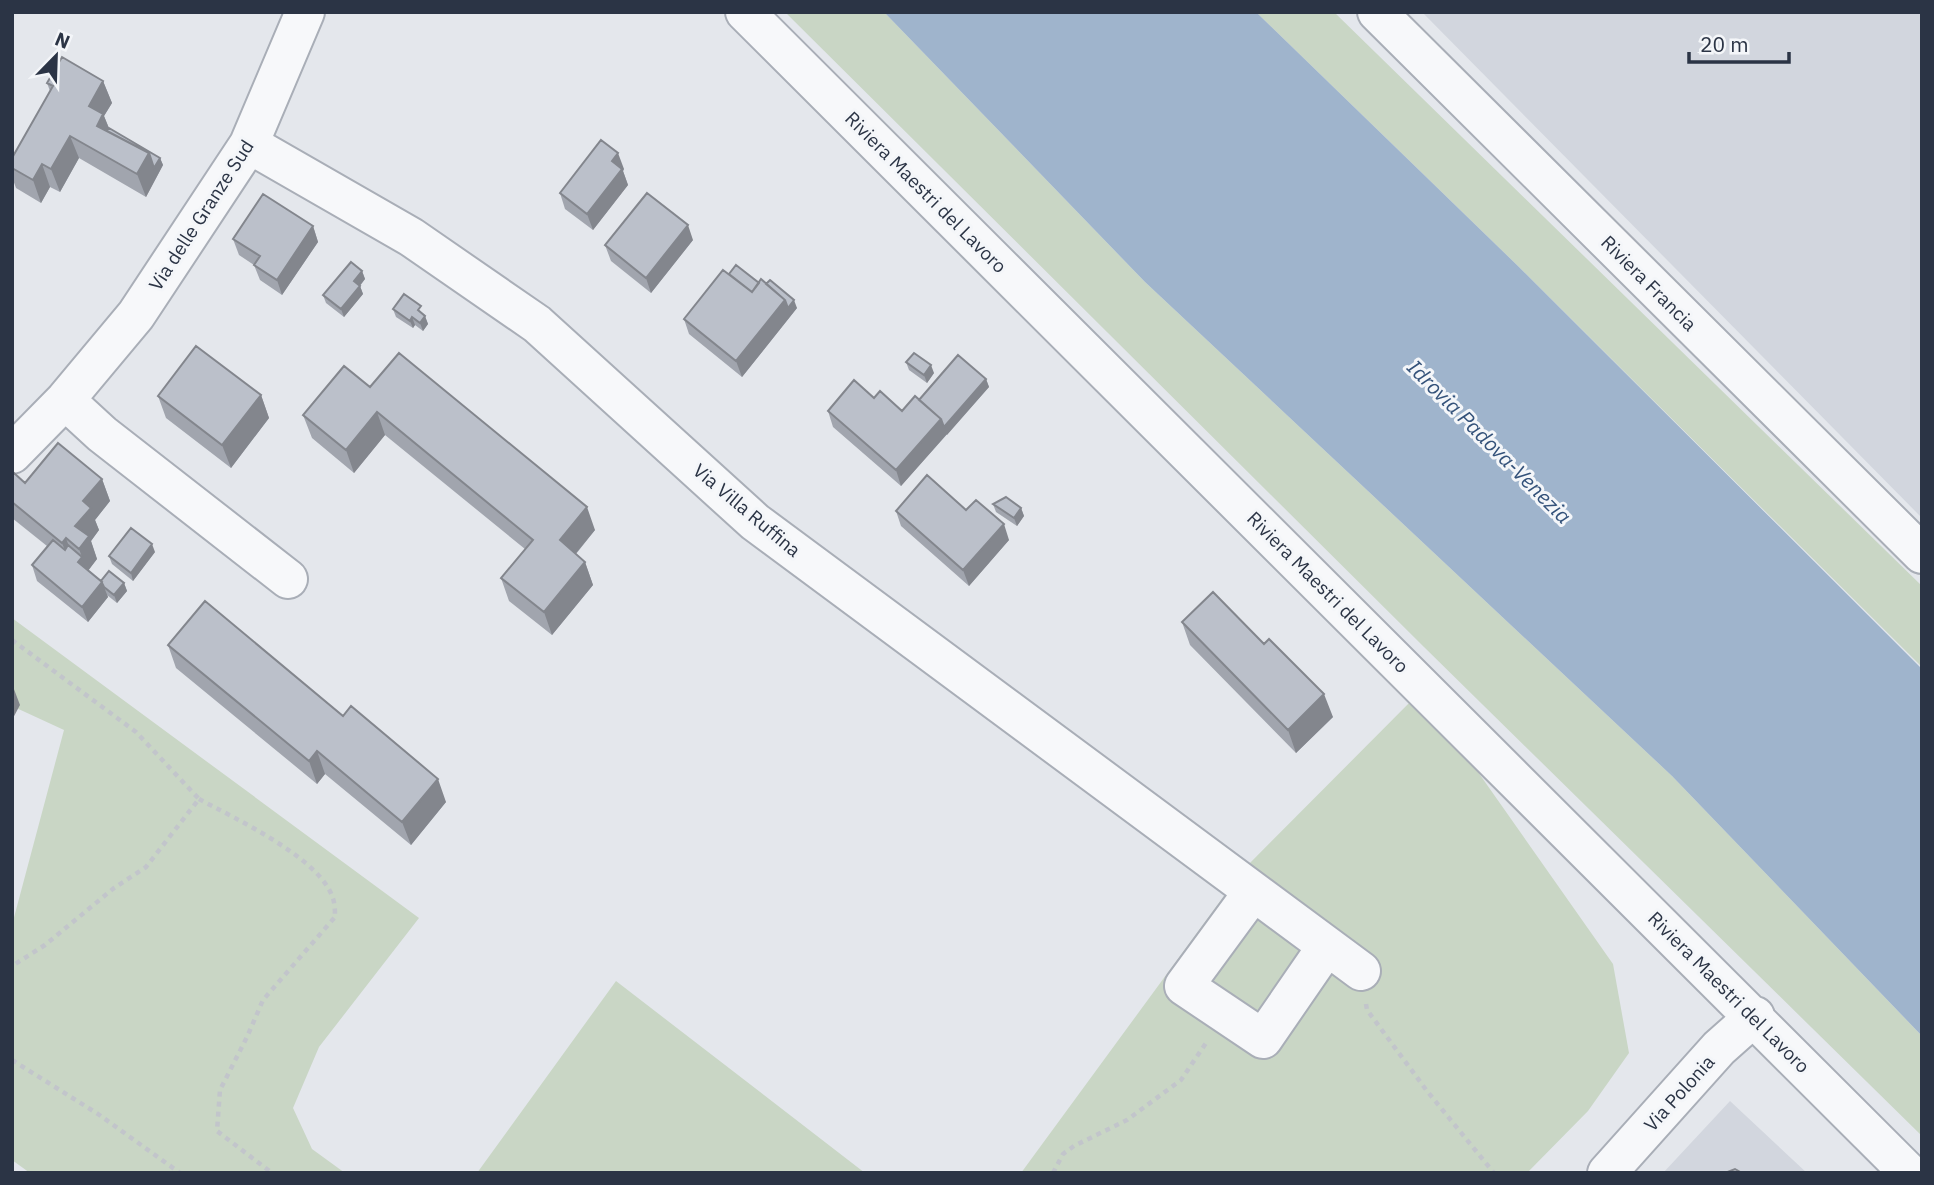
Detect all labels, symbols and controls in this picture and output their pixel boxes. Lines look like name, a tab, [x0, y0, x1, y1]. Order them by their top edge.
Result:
north arrow	[21, 21, 91, 91]
scale bar	[1689, 21, 1789, 65]
text: N	[52, 27, 74, 54]
text: 20 m	[1700, 30, 1749, 58]
street label: Riviera Maestri del Lavoro	[840, 106, 1012, 278]
street label: Via delle Granze Sud	[143, 135, 259, 295]
street label: Riviera Francia	[1596, 230, 1702, 336]
water label: Idrovia Padova-Venezia	[1402, 353, 1578, 529]
street label: Via Villa Ruffina	[688, 458, 806, 562]
street label: Riviera Maestri del Lavoro	[1242, 506, 1414, 678]
street label: Riviera Maestri del Lavoro	[1643, 906, 1815, 1078]
street label: Via Polonia	[1639, 1050, 1719, 1136]

